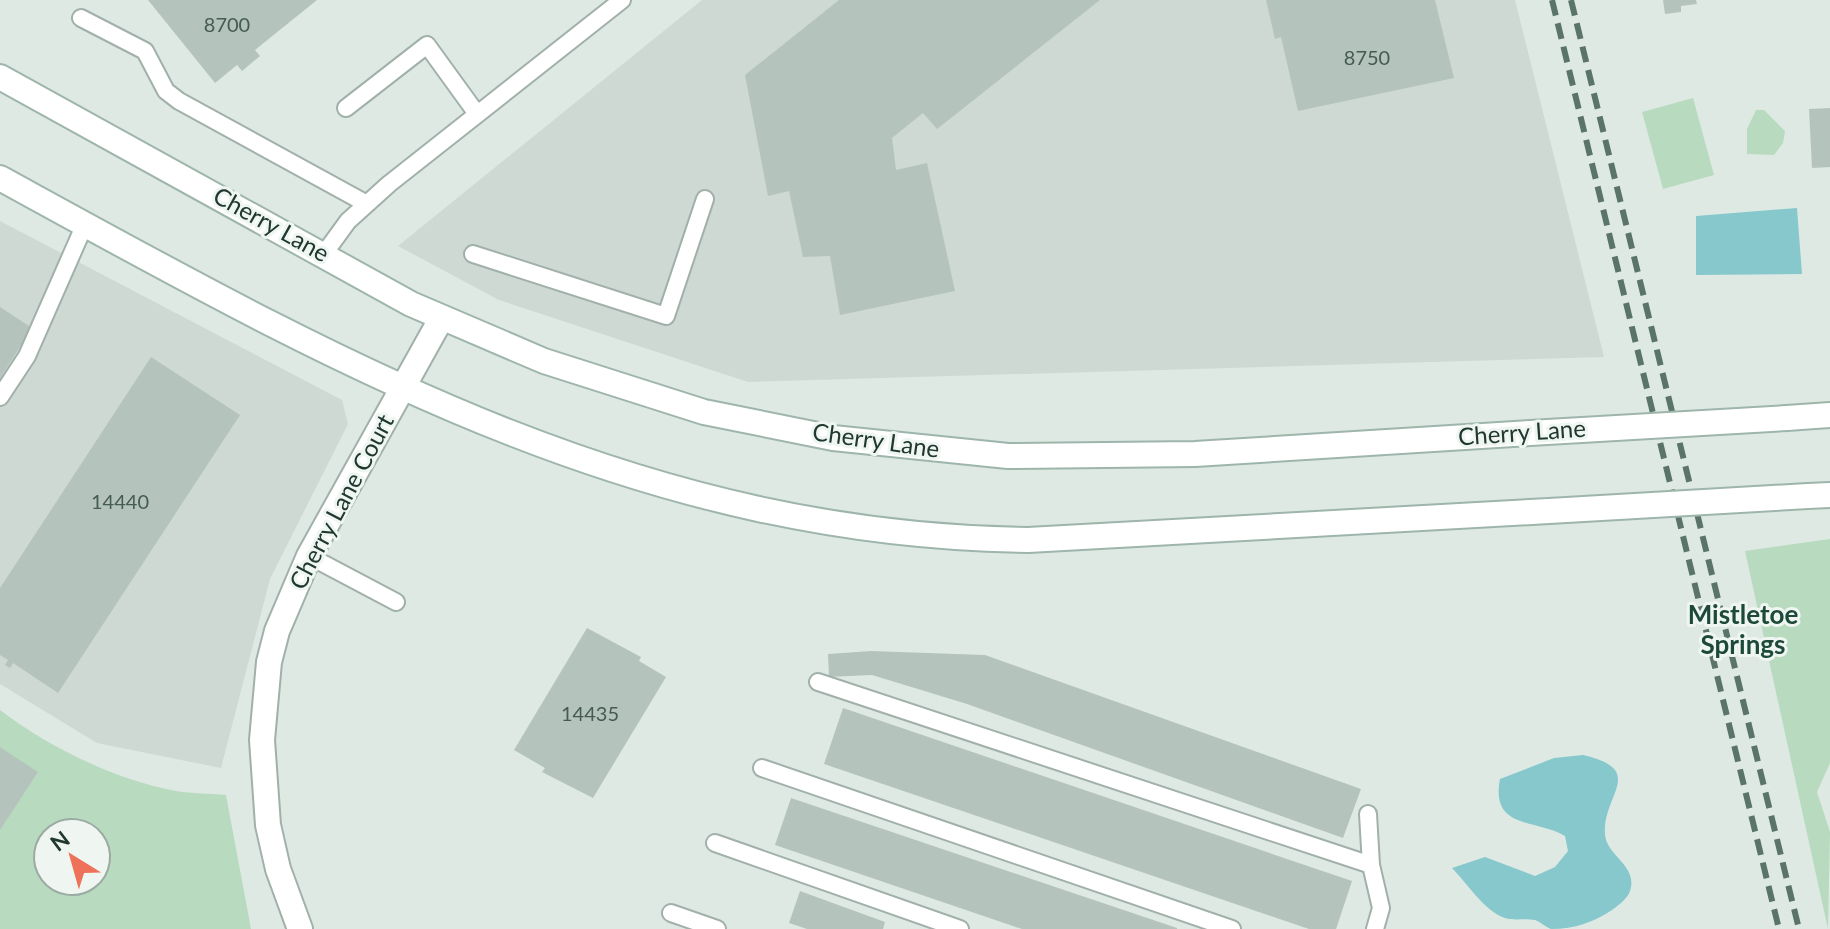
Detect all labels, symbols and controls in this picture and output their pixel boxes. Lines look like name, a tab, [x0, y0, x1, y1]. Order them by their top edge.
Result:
house number: 8700	[204, 12, 250, 36]
house number: 8750	[1344, 45, 1390, 69]
street label: Cherry Lane	[209, 180, 335, 267]
street label: Cherry Lane Court	[282, 408, 399, 594]
street label: Cherry Lane	[1457, 413, 1587, 450]
street label: Cherry Lane	[811, 416, 942, 463]
house number: 14440	[91, 489, 149, 513]
district label: Mistletoe Springs	[1688, 598, 1798, 660]
house number: 14435	[561, 701, 619, 725]
north arrow	[32, 817, 112, 897]
text: N	[45, 825, 75, 857]

